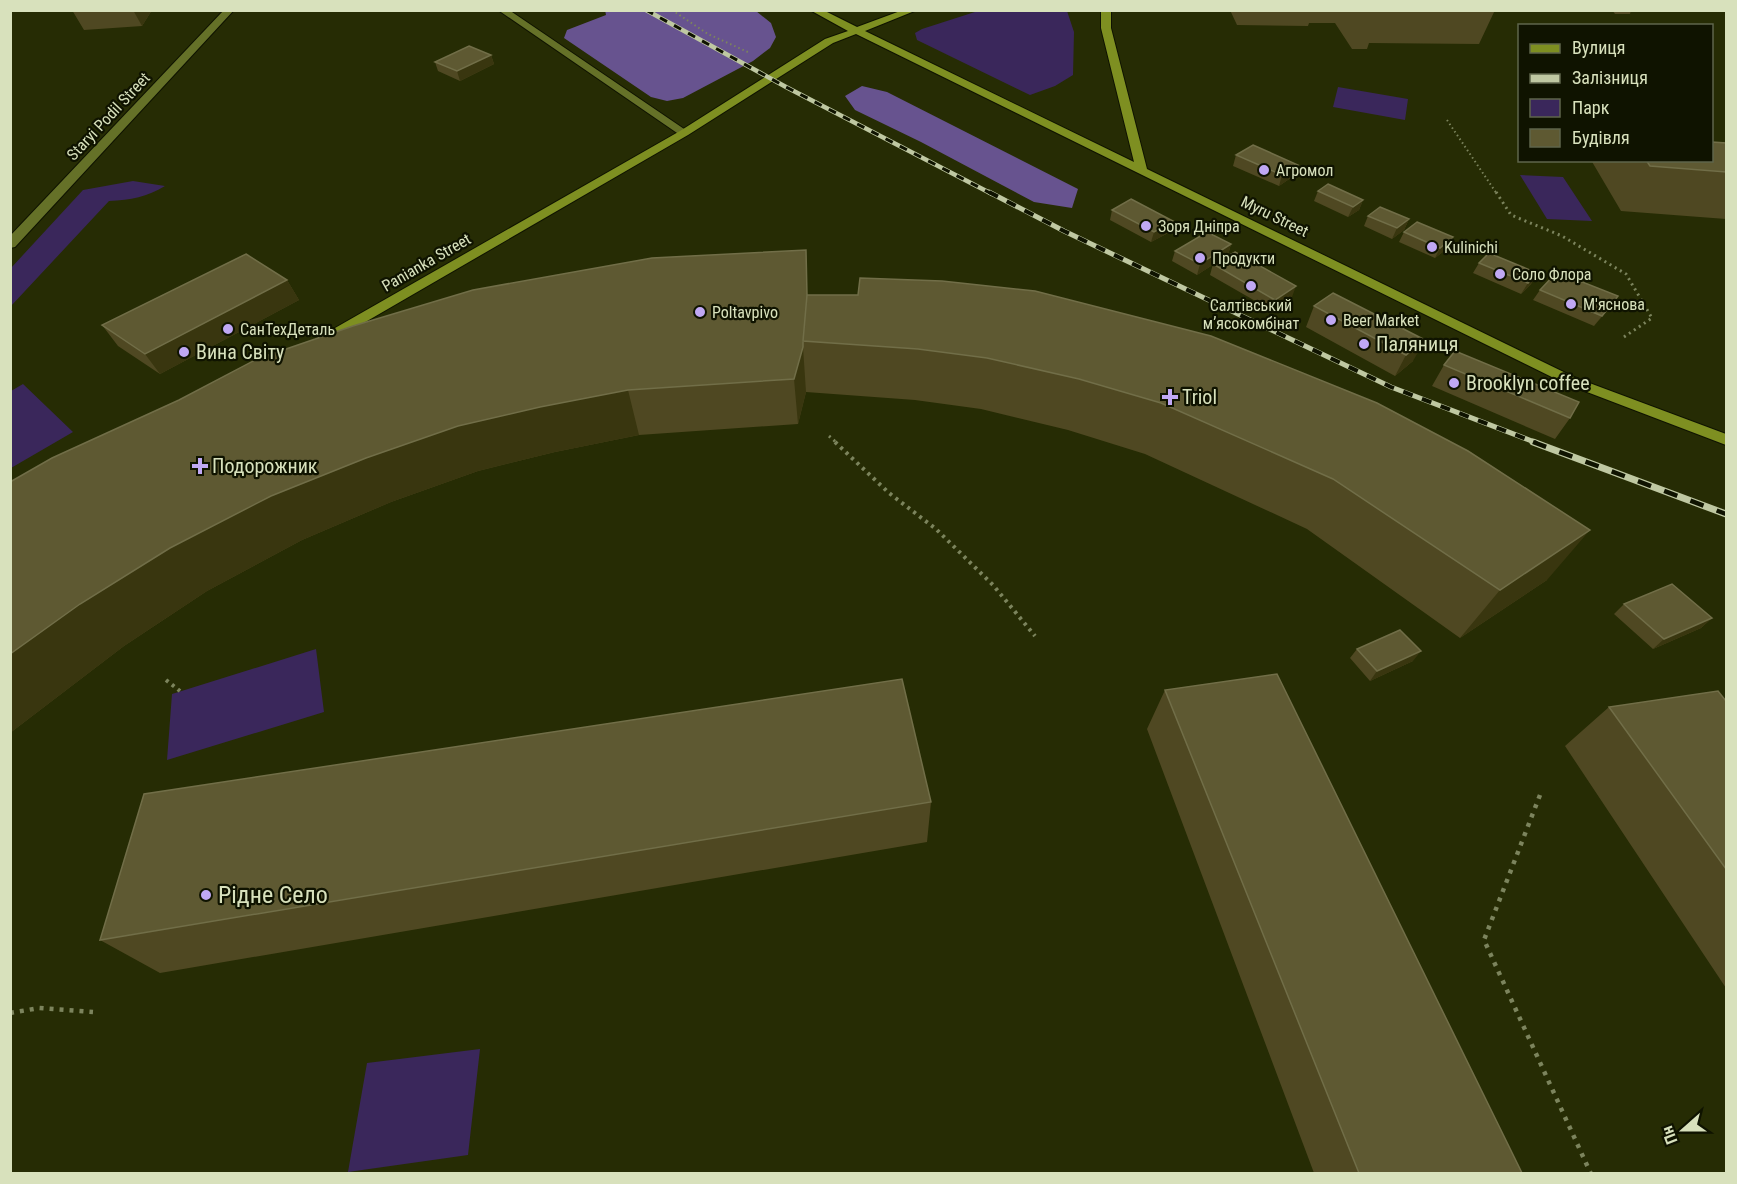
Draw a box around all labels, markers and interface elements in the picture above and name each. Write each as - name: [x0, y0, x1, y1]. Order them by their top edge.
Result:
- legend: [1518, 24, 1713, 162]
- text: Вулиця: [1572, 37, 1626, 58]
- text: Залізниця: [1572, 67, 1648, 88]
- street label: Staryi Podil Street: [63, 68, 154, 164]
- text: Парк: [1572, 97, 1610, 118]
- text: Будівля: [1572, 127, 1630, 148]
- place label: Агромол: [1276, 161, 1334, 180]
- marker: Агромол: [1257, 163, 1271, 177]
- street label: Myru Street: [1238, 192, 1312, 241]
- place label: Зоря Дніпра: [1158, 217, 1240, 236]
- marker: Зоря Дніпра: [1139, 219, 1153, 233]
- street label: Panianka Street: [378, 229, 474, 295]
- place label: Kulinichi: [1444, 238, 1498, 257]
- marker: Kulinichi: [1425, 240, 1439, 254]
- place label: Продукти: [1212, 249, 1275, 268]
- marker: Продукти: [1193, 251, 1207, 265]
- place label: Соло Флора: [1512, 265, 1591, 284]
- marker: Соло Флора: [1493, 267, 1507, 281]
- marker: Салтівський мʼясокомбінат: [1244, 279, 1258, 293]
- place label: М'яснова: [1583, 295, 1645, 314]
- place label: Салтівський мʼясокомбінат: [1203, 296, 1299, 333]
- marker: М'яснова: [1564, 297, 1578, 311]
- place label: Poltavpivo: [712, 303, 778, 322]
- marker: Poltavpivo: [693, 305, 707, 319]
- place label: Beer Market: [1343, 311, 1419, 330]
- marker: Beer Market: [1324, 313, 1338, 327]
- place label: СанТехДеталь: [240, 320, 335, 339]
- marker: СанТехДеталь: [221, 322, 235, 336]
- place label: Паляниця: [1376, 332, 1458, 356]
- marker: Паляниця: [1357, 337, 1371, 351]
- place label: Вина Світу: [196, 340, 284, 364]
- marker: Вина Світу: [177, 345, 191, 359]
- place label: Brooklyn coffee: [1466, 371, 1590, 395]
- marker: Brooklyn coffee: [1447, 376, 1461, 390]
- place label: Triol: [1182, 385, 1217, 409]
- marker: Triol: [1163, 390, 1177, 404]
- place label: Подорожник: [212, 454, 318, 478]
- marker: Подорожник: [193, 459, 207, 473]
- place label: Рідне Село: [218, 881, 328, 909]
- marker: Рідне Село: [199, 888, 213, 902]
- north arrow: [1653, 1100, 1713, 1160]
- text: Пн: [1657, 1123, 1682, 1147]

